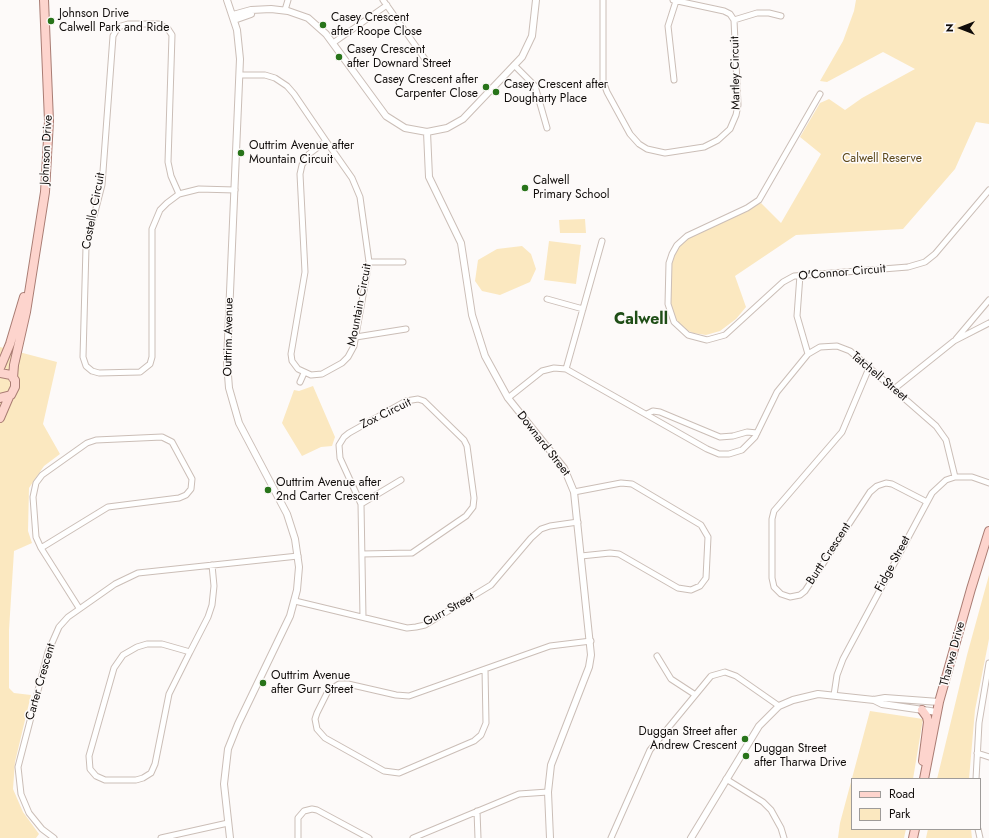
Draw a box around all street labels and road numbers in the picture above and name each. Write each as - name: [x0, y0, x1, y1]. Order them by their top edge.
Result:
- street label: Martley Circuit: [728, 36, 744, 110]
- street label: Johnson Drive: [38, 115, 56, 185]
- street label: Costello Circuit: [80, 172, 108, 250]
- street label: Mountain Circuit: [345, 262, 375, 348]
- street label: O'Connor Circuit: [798, 262, 886, 284]
- street label: Outtrim Avenue: [221, 297, 237, 377]
- street label: Tatchell Street: [848, 349, 910, 405]
- street label: Zox Circuit: [358, 396, 414, 432]
- street label: Downard Street: [513, 409, 573, 479]
- street label: Burtt Crescent: [804, 520, 854, 588]
- street label: Fidge Street: [872, 534, 914, 594]
- street label: Gurr Street: [421, 590, 477, 630]
- street label: Tharwa Drive: [937, 620, 969, 688]
- street label: Carter Crescent: [23, 642, 59, 722]

